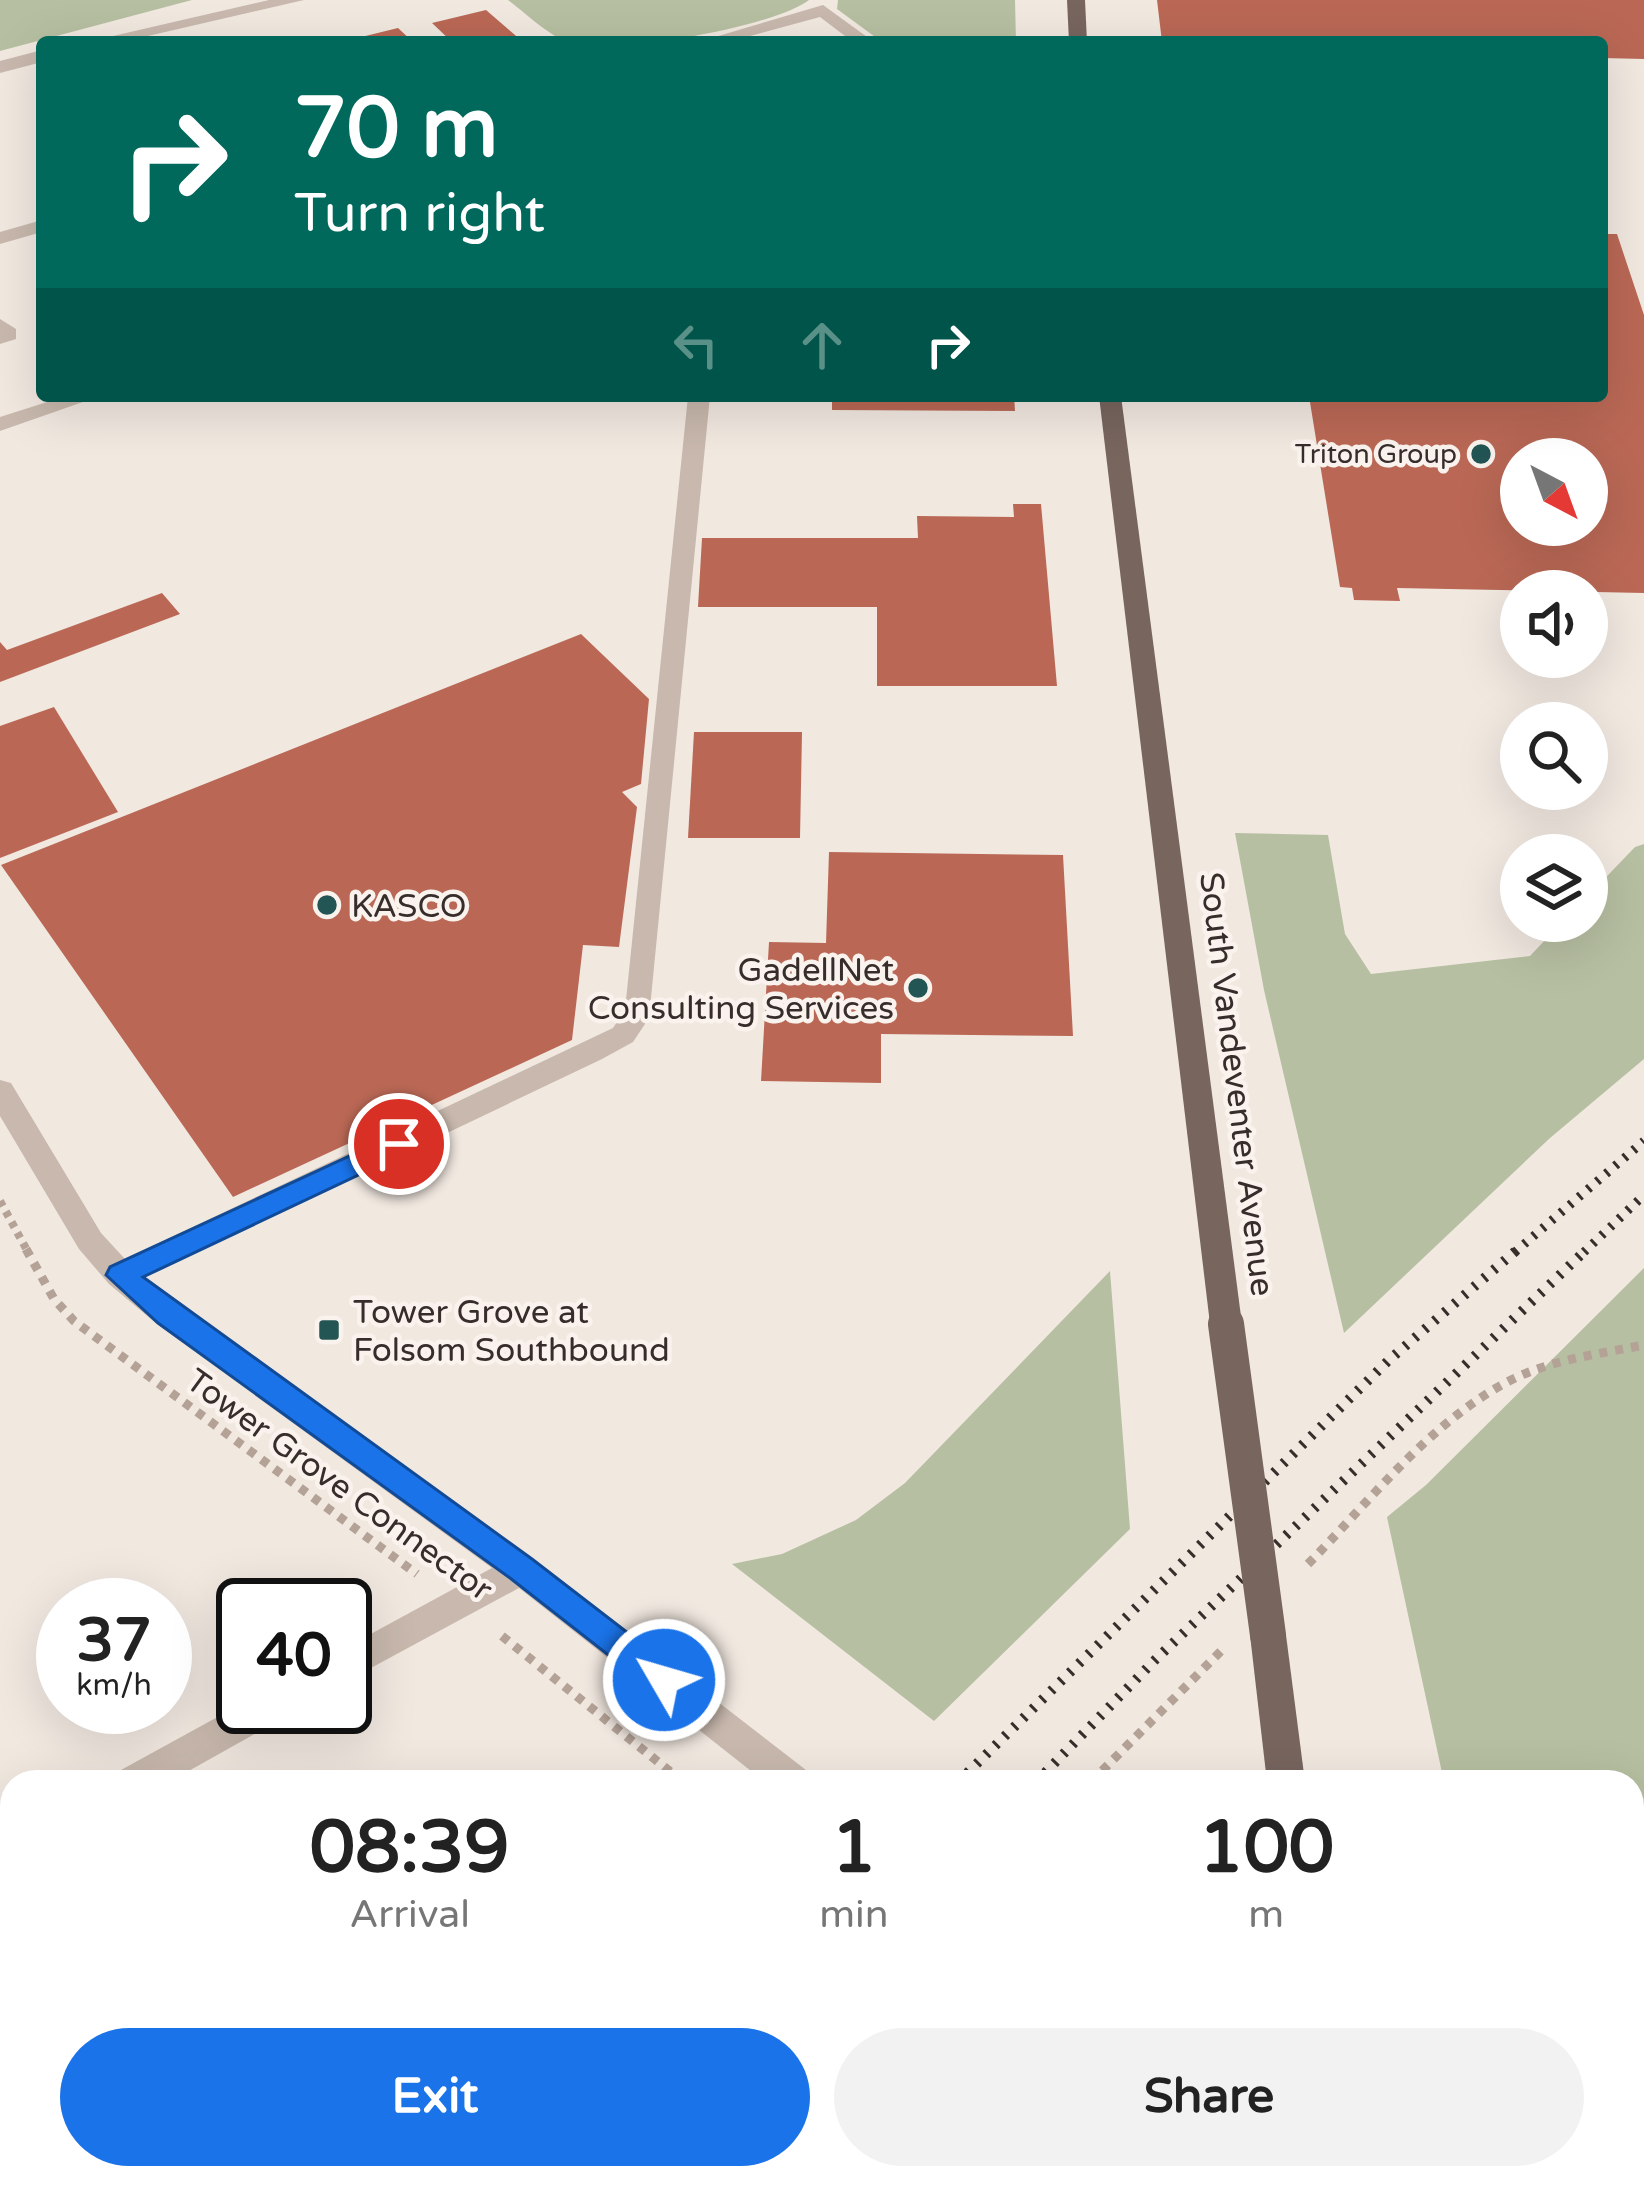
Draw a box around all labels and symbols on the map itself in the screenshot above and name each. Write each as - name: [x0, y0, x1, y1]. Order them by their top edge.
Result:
- place label: Triton Group: [1295, 438, 1457, 471]
- north arrow: [1500, 438, 1608, 546]
- marker: Triton Group: [1468, 441, 1494, 467]
- street label: South Vandeventer Avenue: [1191, 870, 1282, 1298]
- place label: KASCO: [351, 887, 466, 926]
- marker: KASCO: [314, 892, 340, 918]
- place label: GadellNet Consulting Services: [588, 951, 894, 1028]
- marker: GadellNet Consulting Services: [905, 975, 931, 1001]
- pin: [348, 1093, 450, 1195]
- place label: Tower Grove at Folsom Southbound: [353, 1293, 670, 1370]
- marker: Tower Grove at Folsom Southbound: [316, 1317, 342, 1343]
- street label: Tower Grove Connector: [178, 1361, 500, 1610]
- speed limit sign: 40: [216, 1578, 372, 1734]
- position arrow: [601, 1617, 727, 1743]

